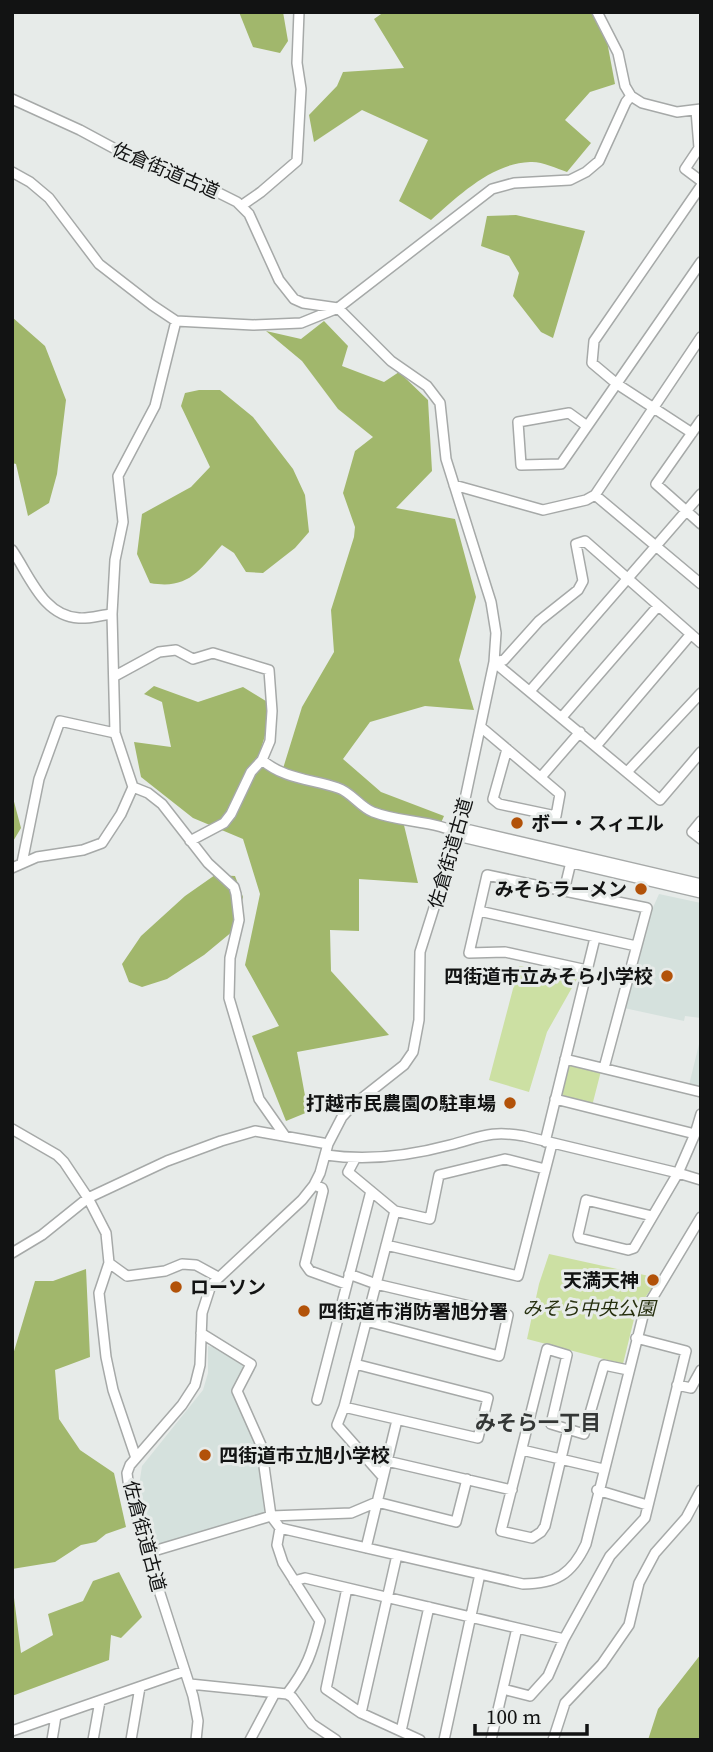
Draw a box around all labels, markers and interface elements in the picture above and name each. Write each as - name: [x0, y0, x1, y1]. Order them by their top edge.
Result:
- street label: 佐倉街道古道: [108, 136, 224, 204]
- street label: 佐倉街道古道: [422, 795, 478, 911]
- place label: ボー・スィエル: [531, 810, 664, 836]
- marker: ボー・スィエル: [509, 815, 525, 831]
- place label: みそらラーメン: [495, 876, 627, 902]
- marker: みそらラーメン: [633, 881, 649, 897]
- place label: 四街道市立みそら小学校: [444, 963, 653, 989]
- marker: 四街道市立みそら小学校: [659, 968, 675, 984]
- place label: 打越市民農園の駐車場: [306, 1090, 496, 1116]
- marker: 打越市民農園の駐車場: [502, 1095, 518, 1111]
- place label: 天満天神: [563, 1267, 639, 1293]
- marker: 天満天神: [645, 1272, 661, 1288]
- place label: ローソン: [190, 1274, 266, 1300]
- marker: ローソン: [168, 1279, 184, 1295]
- park label: みそら中央公園: [522, 1295, 658, 1321]
- place label: 四街道市消防署旭分署: [318, 1298, 508, 1324]
- marker: 四街道市消防署旭分署: [296, 1303, 312, 1319]
- district label: みそら一丁目: [475, 1408, 601, 1437]
- place label: 四街道市立旭小学校: [219, 1442, 390, 1468]
- marker: 四街道市立旭小学校: [197, 1447, 213, 1463]
- street label: 佐倉街道古道: [118, 1478, 172, 1594]
- scale bar: [475, 1692, 587, 1736]
- text: 100 m: [486, 1702, 541, 1731]

